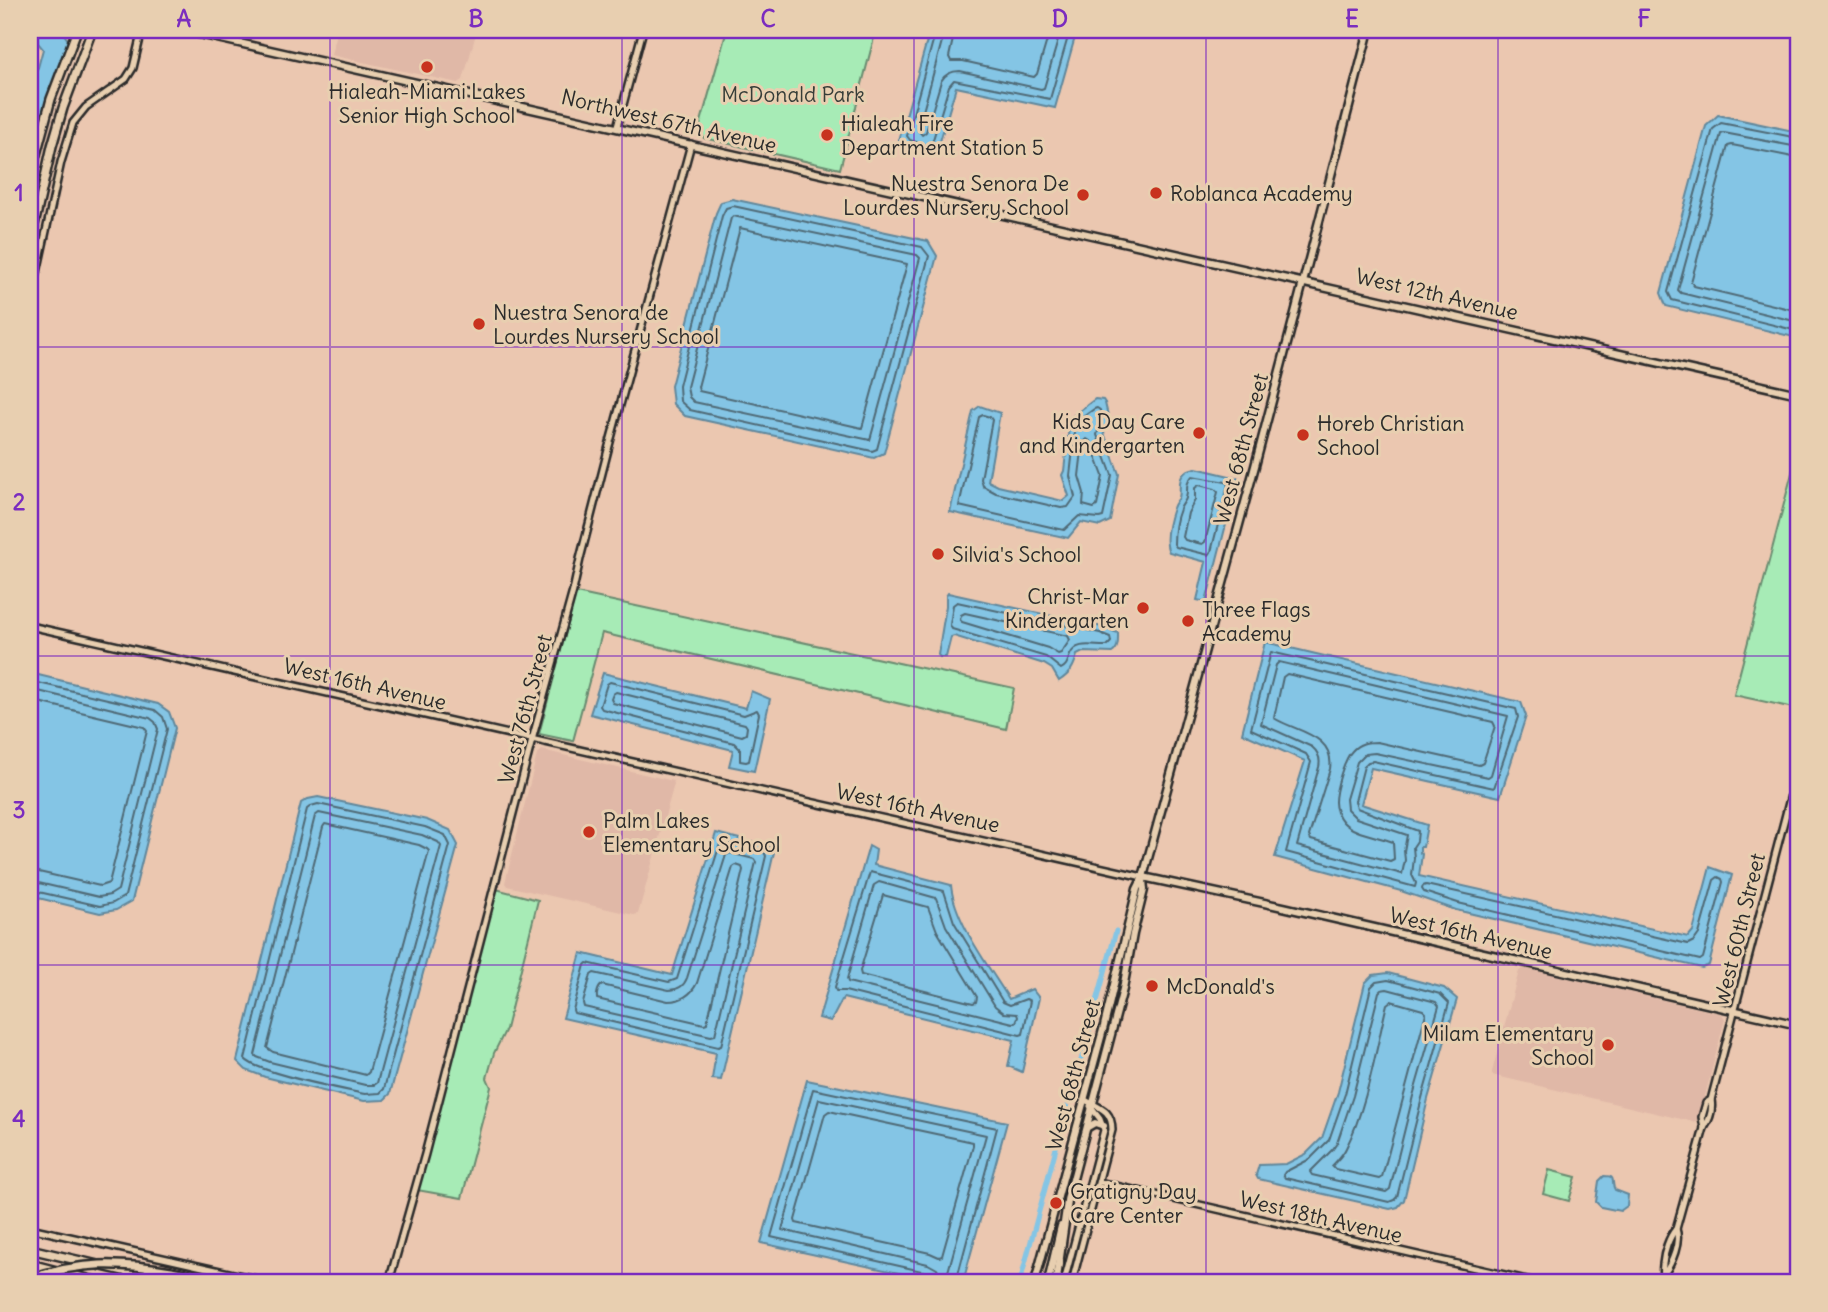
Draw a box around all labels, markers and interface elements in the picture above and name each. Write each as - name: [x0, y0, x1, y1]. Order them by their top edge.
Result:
- text: A: [177, 4, 192, 33]
- text: B: [468, 4, 484, 33]
- text: C: [760, 4, 776, 33]
- text: D: [1052, 4, 1068, 33]
- text: E: [1345, 4, 1359, 33]
- text: F: [1637, 4, 1651, 33]
- marker: Hialeah-Miami Lakes Senior High School: [419, 59, 435, 75]
- place label: Hialeah-Miami Lakes Senior High School: [328, 78, 526, 129]
- park label: McDonald Park: [721, 81, 865, 108]
- street label: Northwest 67th Avenue: [559, 83, 779, 159]
- place label: Hialeah Fire Department Station 5: [841, 110, 1044, 161]
- marker: Hialeah Fire Department Station 5: [819, 127, 835, 143]
- place label: Nuestra Senora De Lourdes Nursery School: [843, 170, 1069, 221]
- text: 1: [14, 178, 24, 207]
- place label: Roblanca Academy: [1170, 180, 1353, 207]
- marker: Roblanca Academy: [1148, 185, 1164, 201]
- marker: Nuestra Senora De Lourdes Nursery School: [1075, 187, 1091, 203]
- street label: West 12th Avenue: [1353, 262, 1521, 326]
- place label: Nuestra Senora de Lourdes Nursery School: [493, 299, 719, 350]
- marker: Nuestra Senora de Lourdes Nursery School: [471, 316, 487, 332]
- street label: West 68th Street: [1208, 370, 1274, 528]
- place label: Kids Day Care and Kindergarten: [1019, 408, 1185, 459]
- place label: Horeb Christian School: [1317, 410, 1464, 461]
- marker: Kids Day Care and Kindergarten: [1191, 425, 1207, 441]
- marker: Horeb Christian School: [1295, 427, 1311, 443]
- text: 2: [13, 487, 26, 516]
- place label: Silvia's School: [952, 541, 1081, 568]
- marker: Silvia's School: [930, 546, 946, 562]
- place label: Christ-Mar Kindergarten: [1005, 583, 1129, 634]
- place label: Three Flags Academy: [1202, 596, 1310, 647]
- marker: Christ-Mar Kindergarten: [1135, 600, 1151, 616]
- marker: Three Flags Academy: [1180, 613, 1196, 629]
- street label: West 76th Street: [492, 631, 558, 787]
- street label: West 16th Avenue: [281, 652, 449, 716]
- street label: West 16th Avenue: [834, 778, 1002, 838]
- text: 3: [12, 795, 26, 824]
- place label: Palm Lakes Elementary School: [603, 807, 780, 858]
- marker: Palm Lakes Elementary School: [581, 824, 597, 840]
- street label: West 60th Street: [1707, 850, 1771, 1010]
- street label: West 16th Avenue: [1387, 901, 1555, 965]
- place label: McDonald's: [1166, 973, 1275, 1000]
- marker: McDonald's: [1144, 978, 1160, 994]
- street label: West 68th Street: [1040, 996, 1106, 1154]
- place label: Milam Elementary School: [1423, 1020, 1594, 1071]
- marker: Milam Elementary School: [1600, 1037, 1616, 1053]
- text: 4: [12, 1104, 26, 1133]
- place label: Gratigny Day Care Center: [1070, 1178, 1197, 1229]
- street label: West 18th Avenue: [1237, 1185, 1405, 1249]
- marker: Gratigny Day Care Center: [1048, 1195, 1064, 1211]

